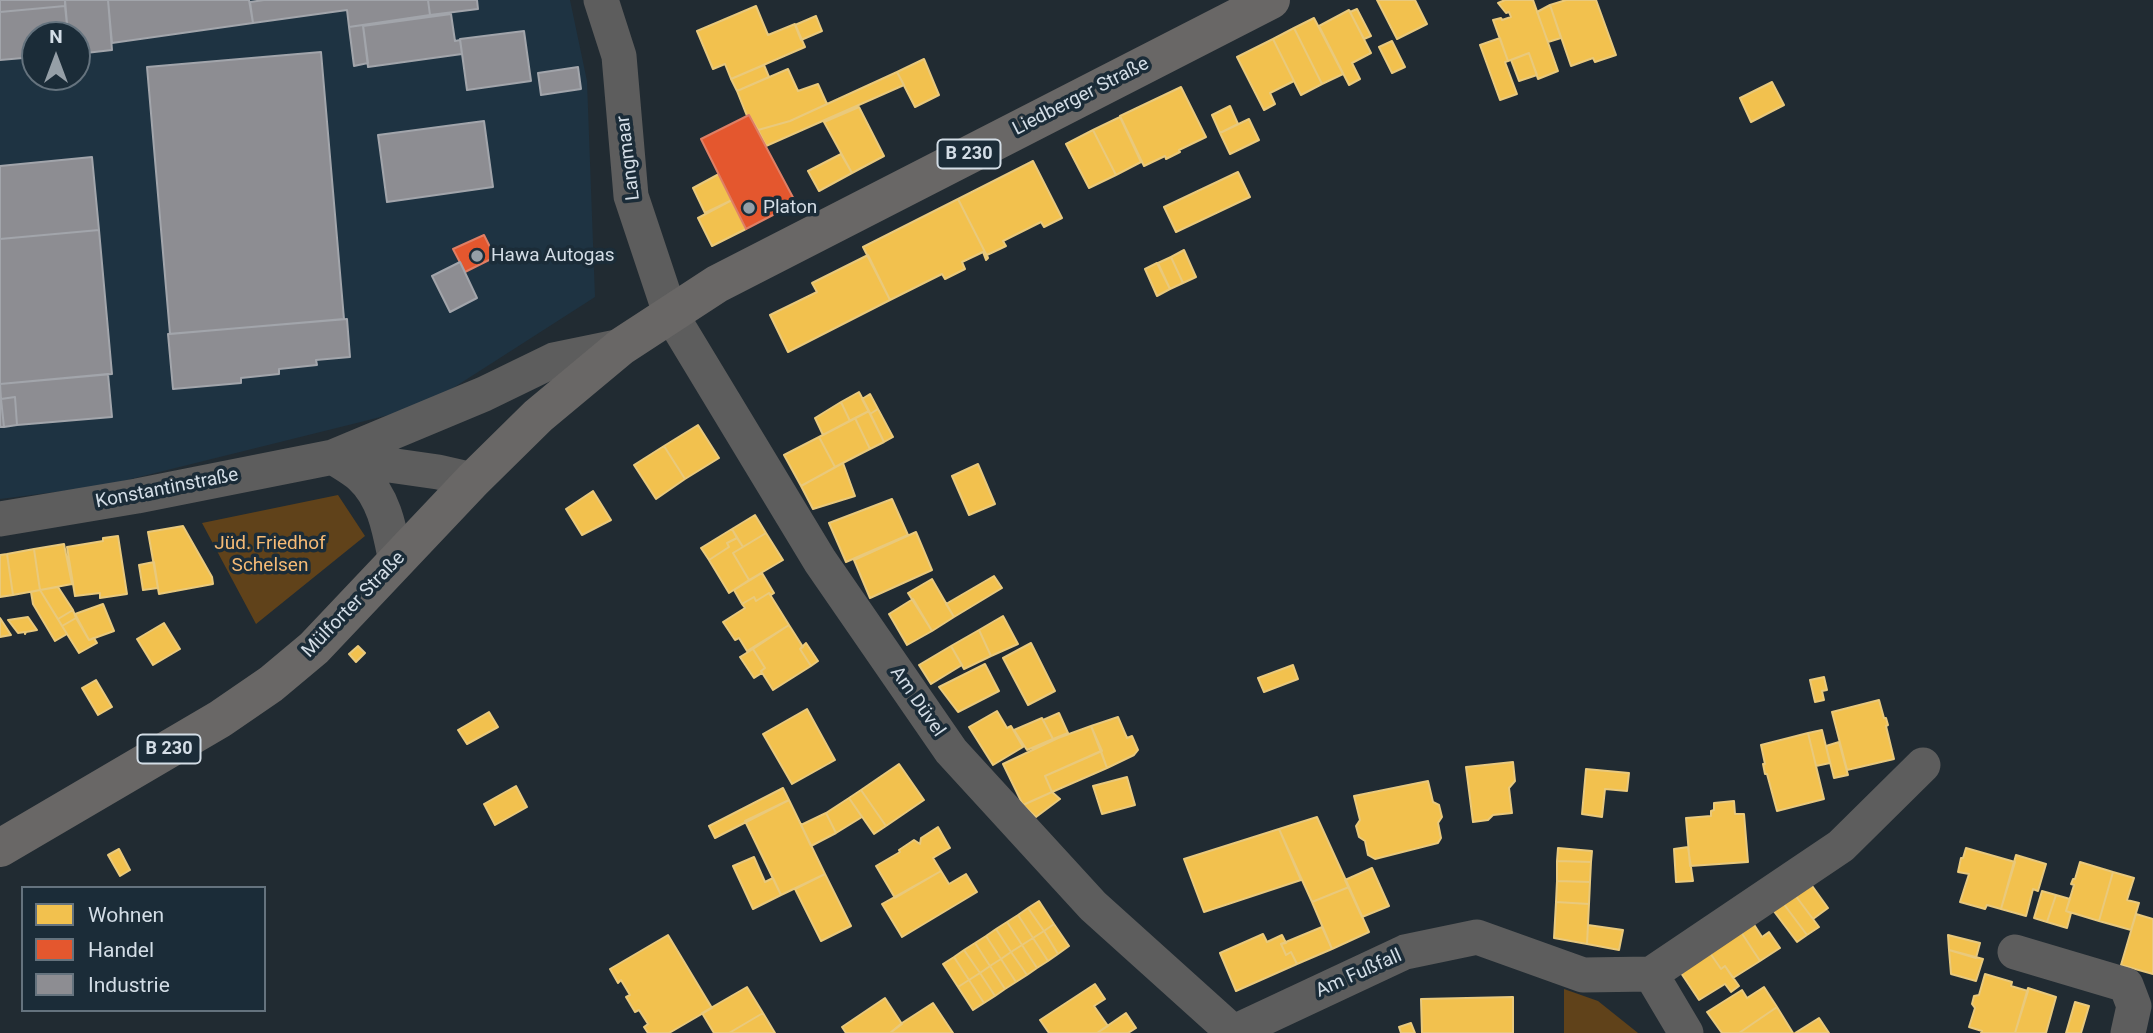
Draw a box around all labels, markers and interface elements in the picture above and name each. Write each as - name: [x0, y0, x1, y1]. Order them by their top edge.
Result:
- north arrow: [21, 21, 91, 91]
- text: N: [49, 25, 63, 48]
- street label: Liedberger Straße: [1009, 53, 1153, 141]
- street label: Langmaar: [612, 114, 646, 202]
- road number: B 230: [937, 140, 1000, 168]
- place label: Platon: [763, 197, 817, 219]
- marker: Platon: [741, 200, 757, 216]
- place label: Hawa Autogas: [491, 245, 615, 267]
- marker: Hawa Autogas: [469, 248, 485, 264]
- street label: Konstantinstraße: [94, 464, 240, 514]
- park label: Jüd. Friedhof Schelsen: [214, 533, 326, 577]
- street label: Mülforter Straße: [298, 547, 410, 663]
- street label: Am Düvel: [885, 662, 949, 742]
- road number: B 230: [138, 734, 200, 764]
- legend: [21, 886, 266, 1012]
- text: Wohnen: [88, 903, 164, 927]
- text: Handel: [88, 938, 154, 962]
- street label: Am Fußfall: [1312, 945, 1406, 1003]
- text: Industrie: [88, 973, 170, 997]

